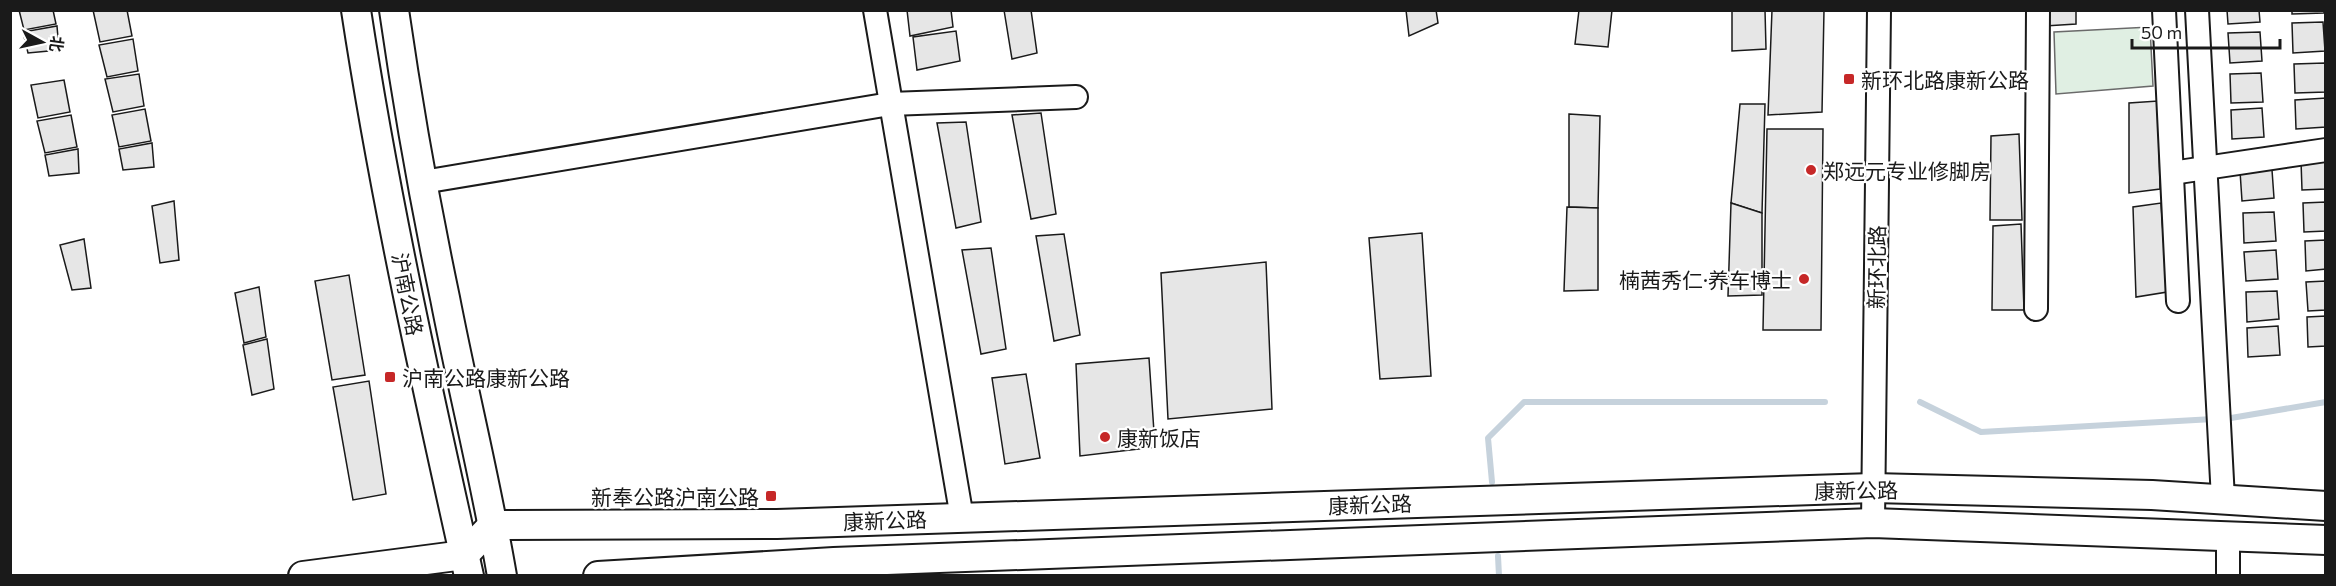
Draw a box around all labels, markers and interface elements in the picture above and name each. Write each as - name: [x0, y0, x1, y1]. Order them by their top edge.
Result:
- north arrow: [12, 12, 72, 72]
- scale bar: [2132, 12, 2280, 50]
- text: 50 m: [2141, 21, 2182, 43]
- text: 北: [47, 35, 68, 53]
- place label: 新环北路康新公路: [1861, 67, 2029, 92]
- marker: 新环北路康新公路: [1842, 72, 1856, 86]
- place label: 郑远元专业修脚房: [1823, 158, 1991, 183]
- marker: 郑远元专业修脚房: [1804, 163, 1818, 177]
- street label: 新环北路: [1863, 225, 1889, 309]
- street label: 沪南公路: [388, 250, 428, 338]
- place label: 楠茜秀仁·养车博士: [1619, 267, 1792, 292]
- marker: 楠茜秀仁·养车博士: [1797, 272, 1811, 286]
- place label: 沪南公路康新公路: [402, 365, 570, 390]
- marker: 沪南公路康新公路: [383, 370, 397, 384]
- place label: 康新饭店: [1117, 425, 1201, 450]
- marker: 康新饭店: [1098, 430, 1112, 444]
- street label: 康新公路: [1814, 477, 1898, 503]
- place label: 新奉公路沪南公路: [591, 484, 759, 509]
- marker: 新奉公路沪南公路: [764, 489, 778, 503]
- street label: 康新公路: [1328, 490, 1412, 518]
- street label: 康新公路: [843, 506, 927, 534]

